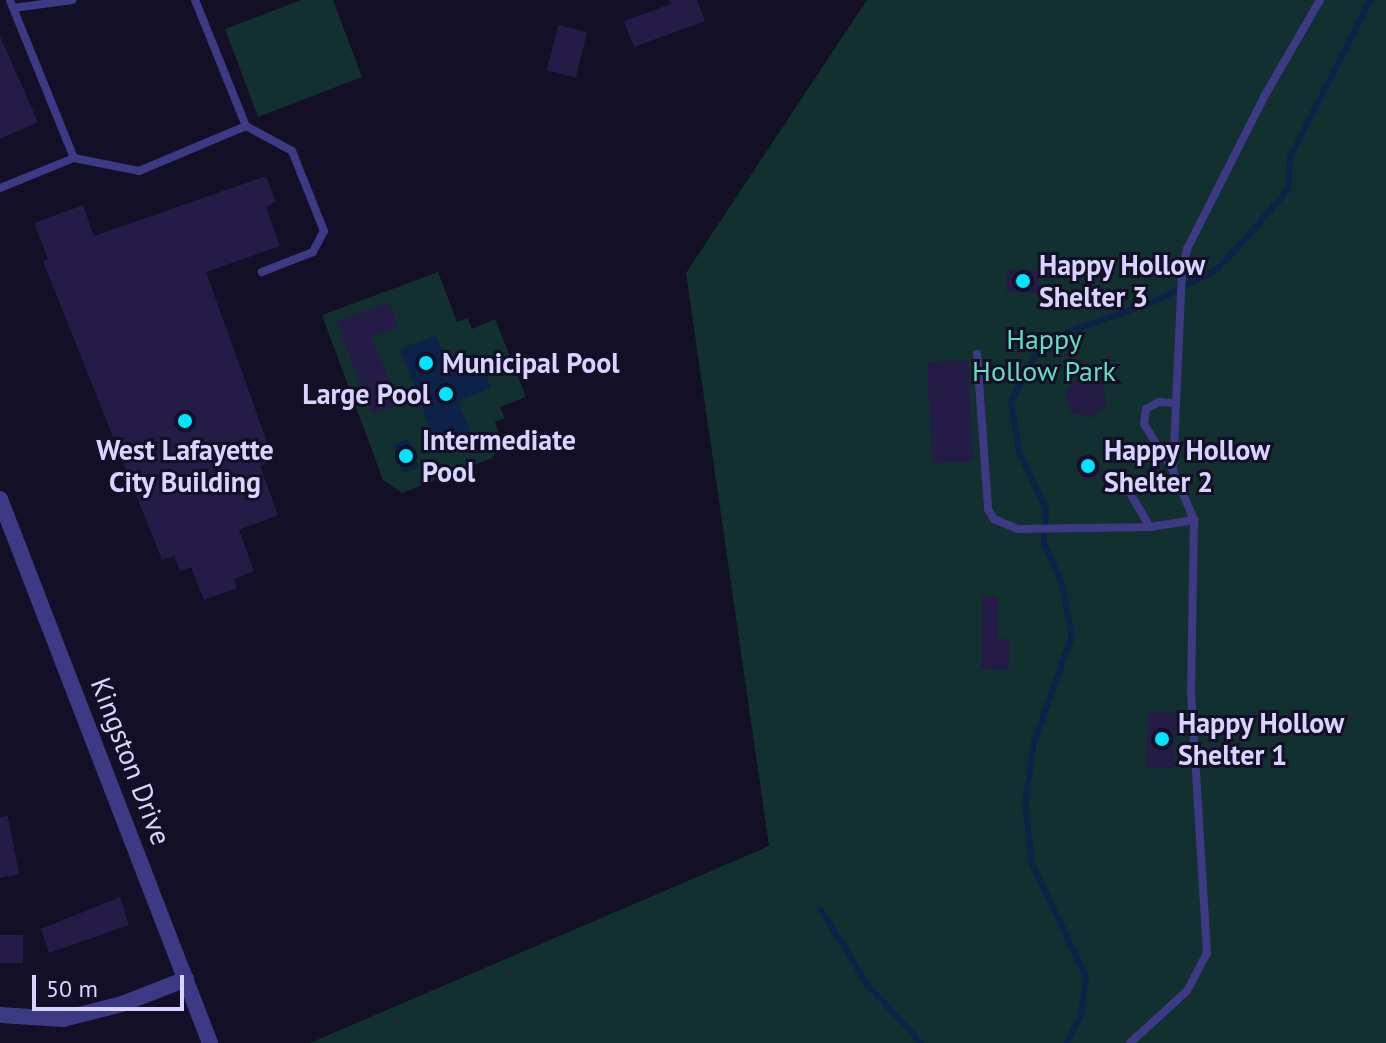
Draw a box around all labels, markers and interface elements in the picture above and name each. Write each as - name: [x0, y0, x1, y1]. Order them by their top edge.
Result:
- place label: Happy Hollow Shelter 3: [1039, 248, 1206, 314]
- marker: Happy Hollow Shelter 3: [1014, 272, 1032, 290]
- park label: Happy Hollow Park: [972, 322, 1116, 388]
- place label: Municipal Pool: [442, 346, 620, 380]
- marker: Municipal Pool: [417, 354, 435, 372]
- place label: Large Pool: [302, 377, 430, 411]
- marker: Large Pool: [437, 385, 455, 403]
- marker: West Lafayette City Building: [176, 412, 194, 430]
- place label: Intermediate Pool: [422, 423, 576, 489]
- place label: West Lafayette City Building: [96, 433, 274, 499]
- place label: Happy Hollow Shelter 2: [1104, 433, 1271, 499]
- marker: Intermediate Pool: [397, 447, 415, 465]
- marker: Happy Hollow Shelter 2: [1079, 457, 1097, 475]
- street label: Kingston Drive: [84, 673, 178, 849]
- place label: Happy Hollow Shelter 1: [1178, 706, 1345, 772]
- marker: Happy Hollow Shelter 1: [1153, 730, 1171, 748]
- scale bar: [36, 959, 188, 1009]
- text: 50 m: [46, 973, 98, 1004]

